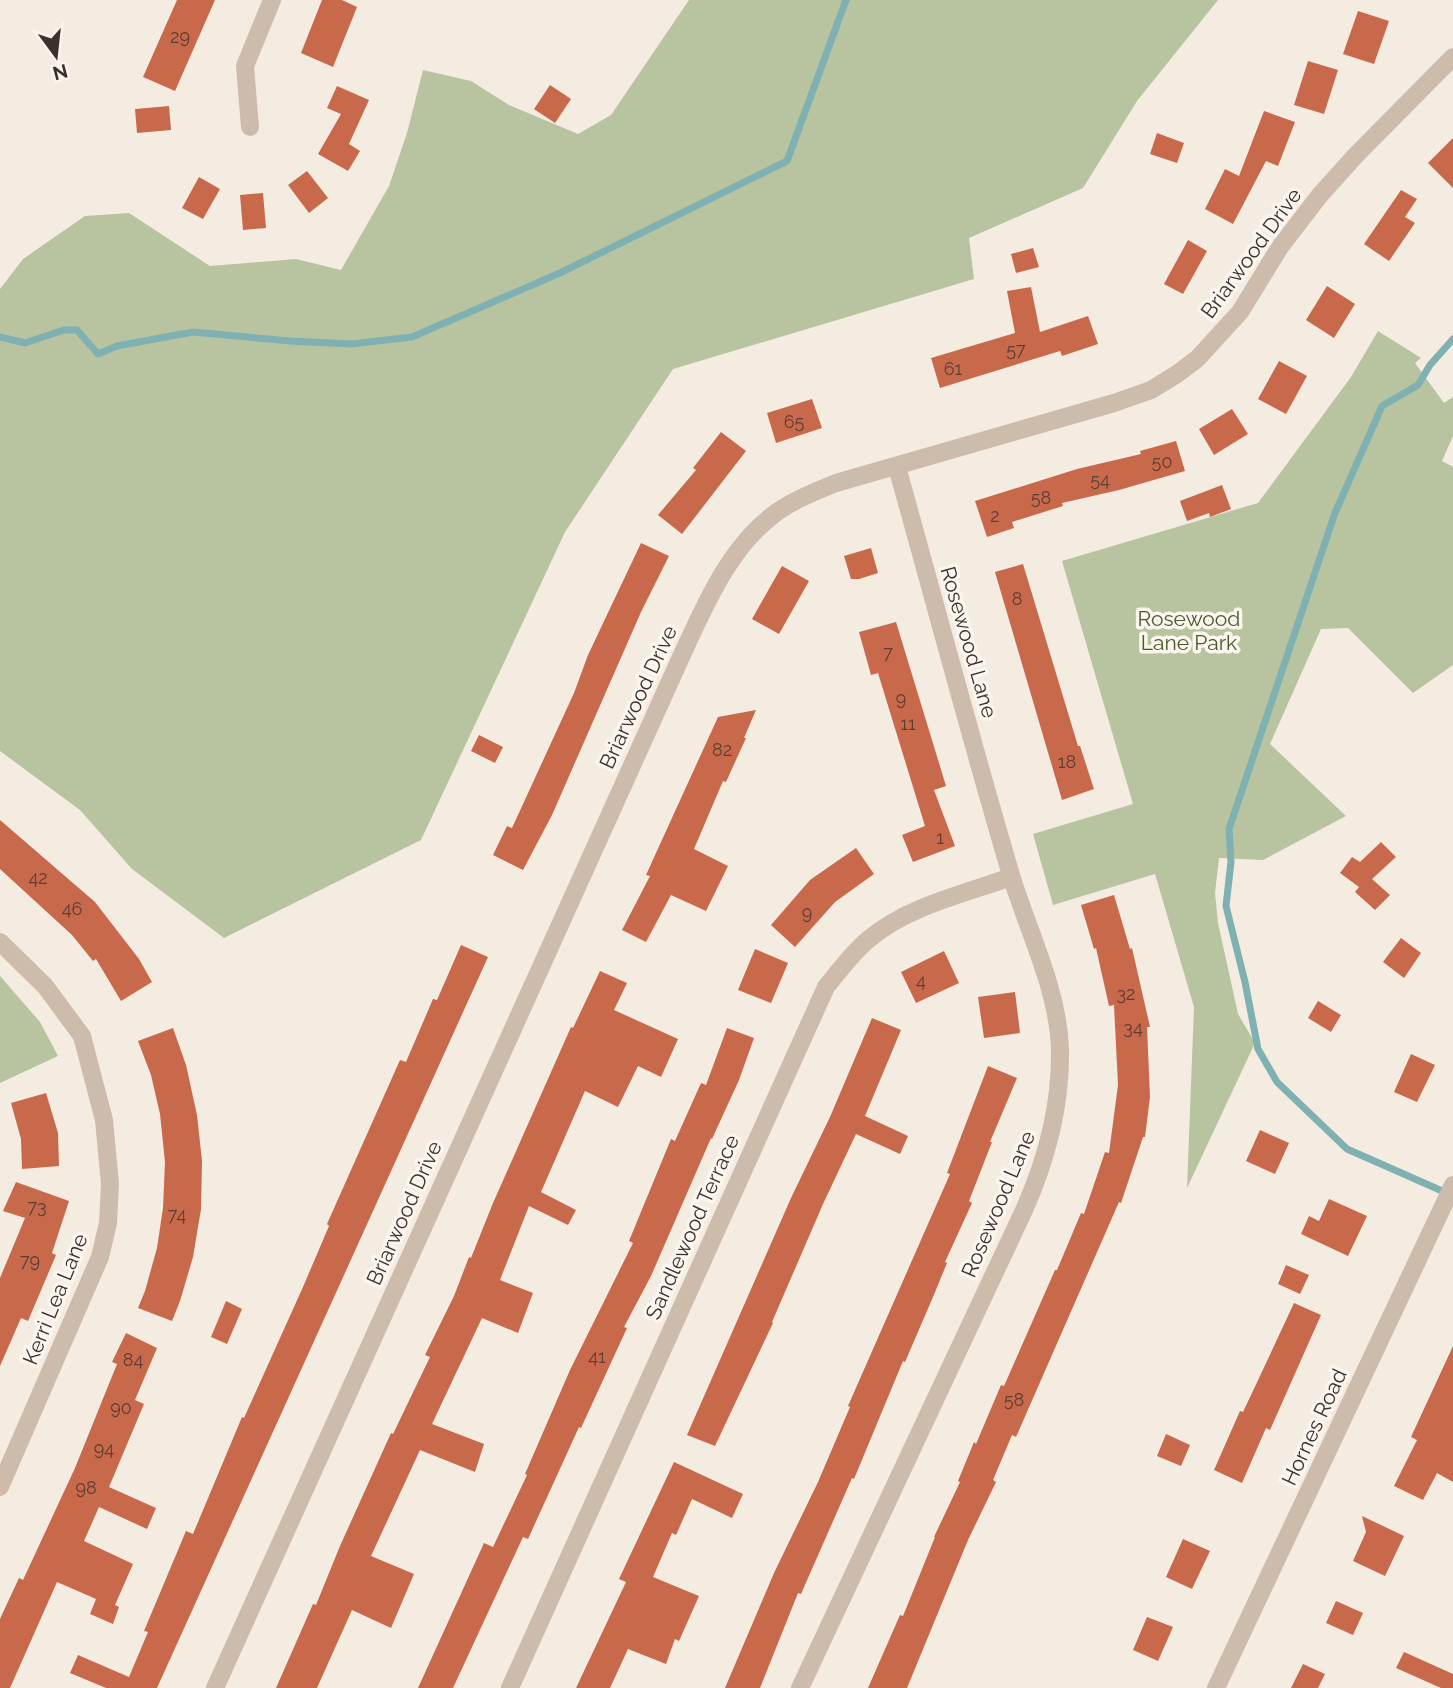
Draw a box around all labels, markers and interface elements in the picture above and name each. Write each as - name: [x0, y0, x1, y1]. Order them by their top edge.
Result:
- north arrow: [21, 21, 91, 91]
- house number: 29: [170, 26, 190, 47]
- text: N: [51, 60, 70, 85]
- street label: Briarwood Drive: [1195, 183, 1307, 323]
- house number: 57: [1006, 339, 1026, 360]
- house number: 61: [944, 358, 963, 379]
- house number: 65: [784, 411, 805, 432]
- house number: 50: [1152, 451, 1172, 472]
- house number: 54: [1090, 469, 1110, 490]
- house number: 58: [1031, 487, 1051, 508]
- house number: 2: [990, 505, 1000, 526]
- street label: Rosewood Lane: [935, 563, 1003, 721]
- house number: 8: [1012, 588, 1022, 609]
- park label: Rosewood Lane Park: [1138, 606, 1240, 655]
- street label: Briarwood Drive: [594, 621, 682, 773]
- house number: 7: [883, 642, 893, 663]
- house number: 9: [896, 688, 906, 709]
- house number: 11: [900, 713, 916, 734]
- house number: 82: [712, 739, 732, 760]
- house number: 18: [1058, 751, 1076, 772]
- house number: 1: [936, 827, 944, 848]
- house number: 42: [28, 867, 48, 888]
- house number: 46: [62, 898, 82, 919]
- house number: 9: [802, 902, 812, 923]
- house number: 4: [916, 970, 926, 991]
- house number: 32: [1117, 983, 1136, 1004]
- house number: 34: [1123, 1017, 1143, 1038]
- street label: Rosewood Lane: [956, 1127, 1040, 1281]
- street label: Sandlewood Terrace: [640, 1131, 744, 1323]
- street label: Briarwood Drive: [361, 1137, 447, 1289]
- house number: 73: [27, 1196, 47, 1217]
- house number: 74: [168, 1204, 186, 1225]
- street label: Kerri Lea Lane: [17, 1230, 93, 1368]
- house number: 79: [20, 1250, 40, 1271]
- house number: 41: [588, 1346, 606, 1367]
- house number: 84: [123, 1349, 143, 1370]
- street label: Hornes Road: [1276, 1365, 1352, 1489]
- house number: 58: [1004, 1389, 1024, 1410]
- house number: 90: [110, 1397, 132, 1418]
- house number: 94: [94, 1438, 114, 1459]
- house number: 98: [75, 1477, 97, 1498]

